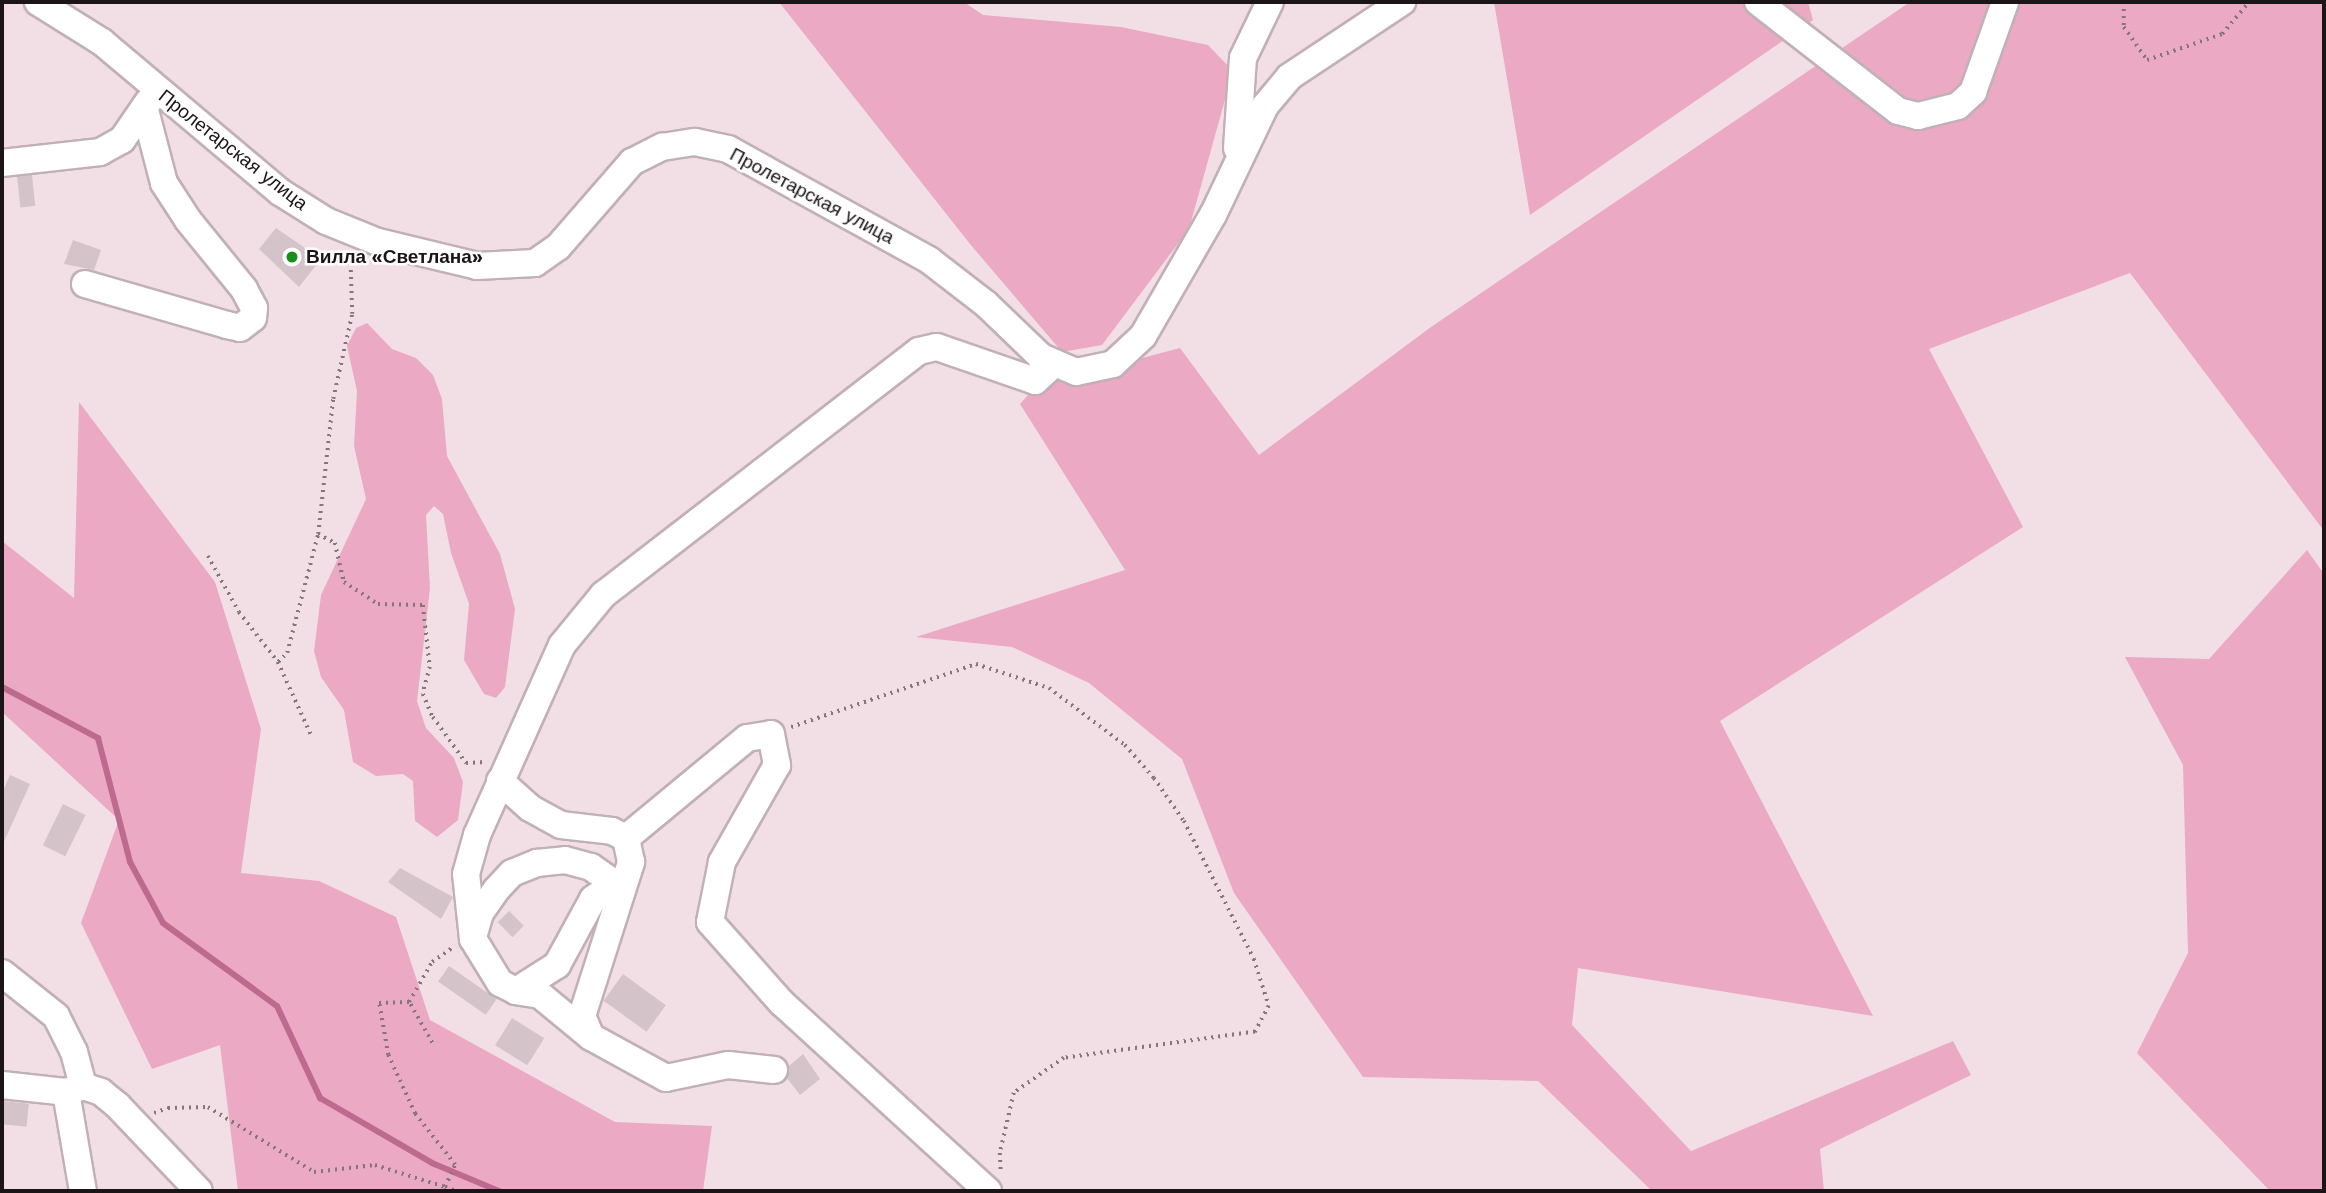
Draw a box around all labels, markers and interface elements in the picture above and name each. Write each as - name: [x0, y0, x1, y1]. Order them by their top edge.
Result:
- street label: Пролетарская улица: [154, 85, 312, 215]
- street label: Пролетарская улица: [726, 143, 898, 249]
- place label: Вилла «Светлана»: [306, 246, 483, 268]
- marker: Вилла «Светлана»: [284, 249, 300, 265]

